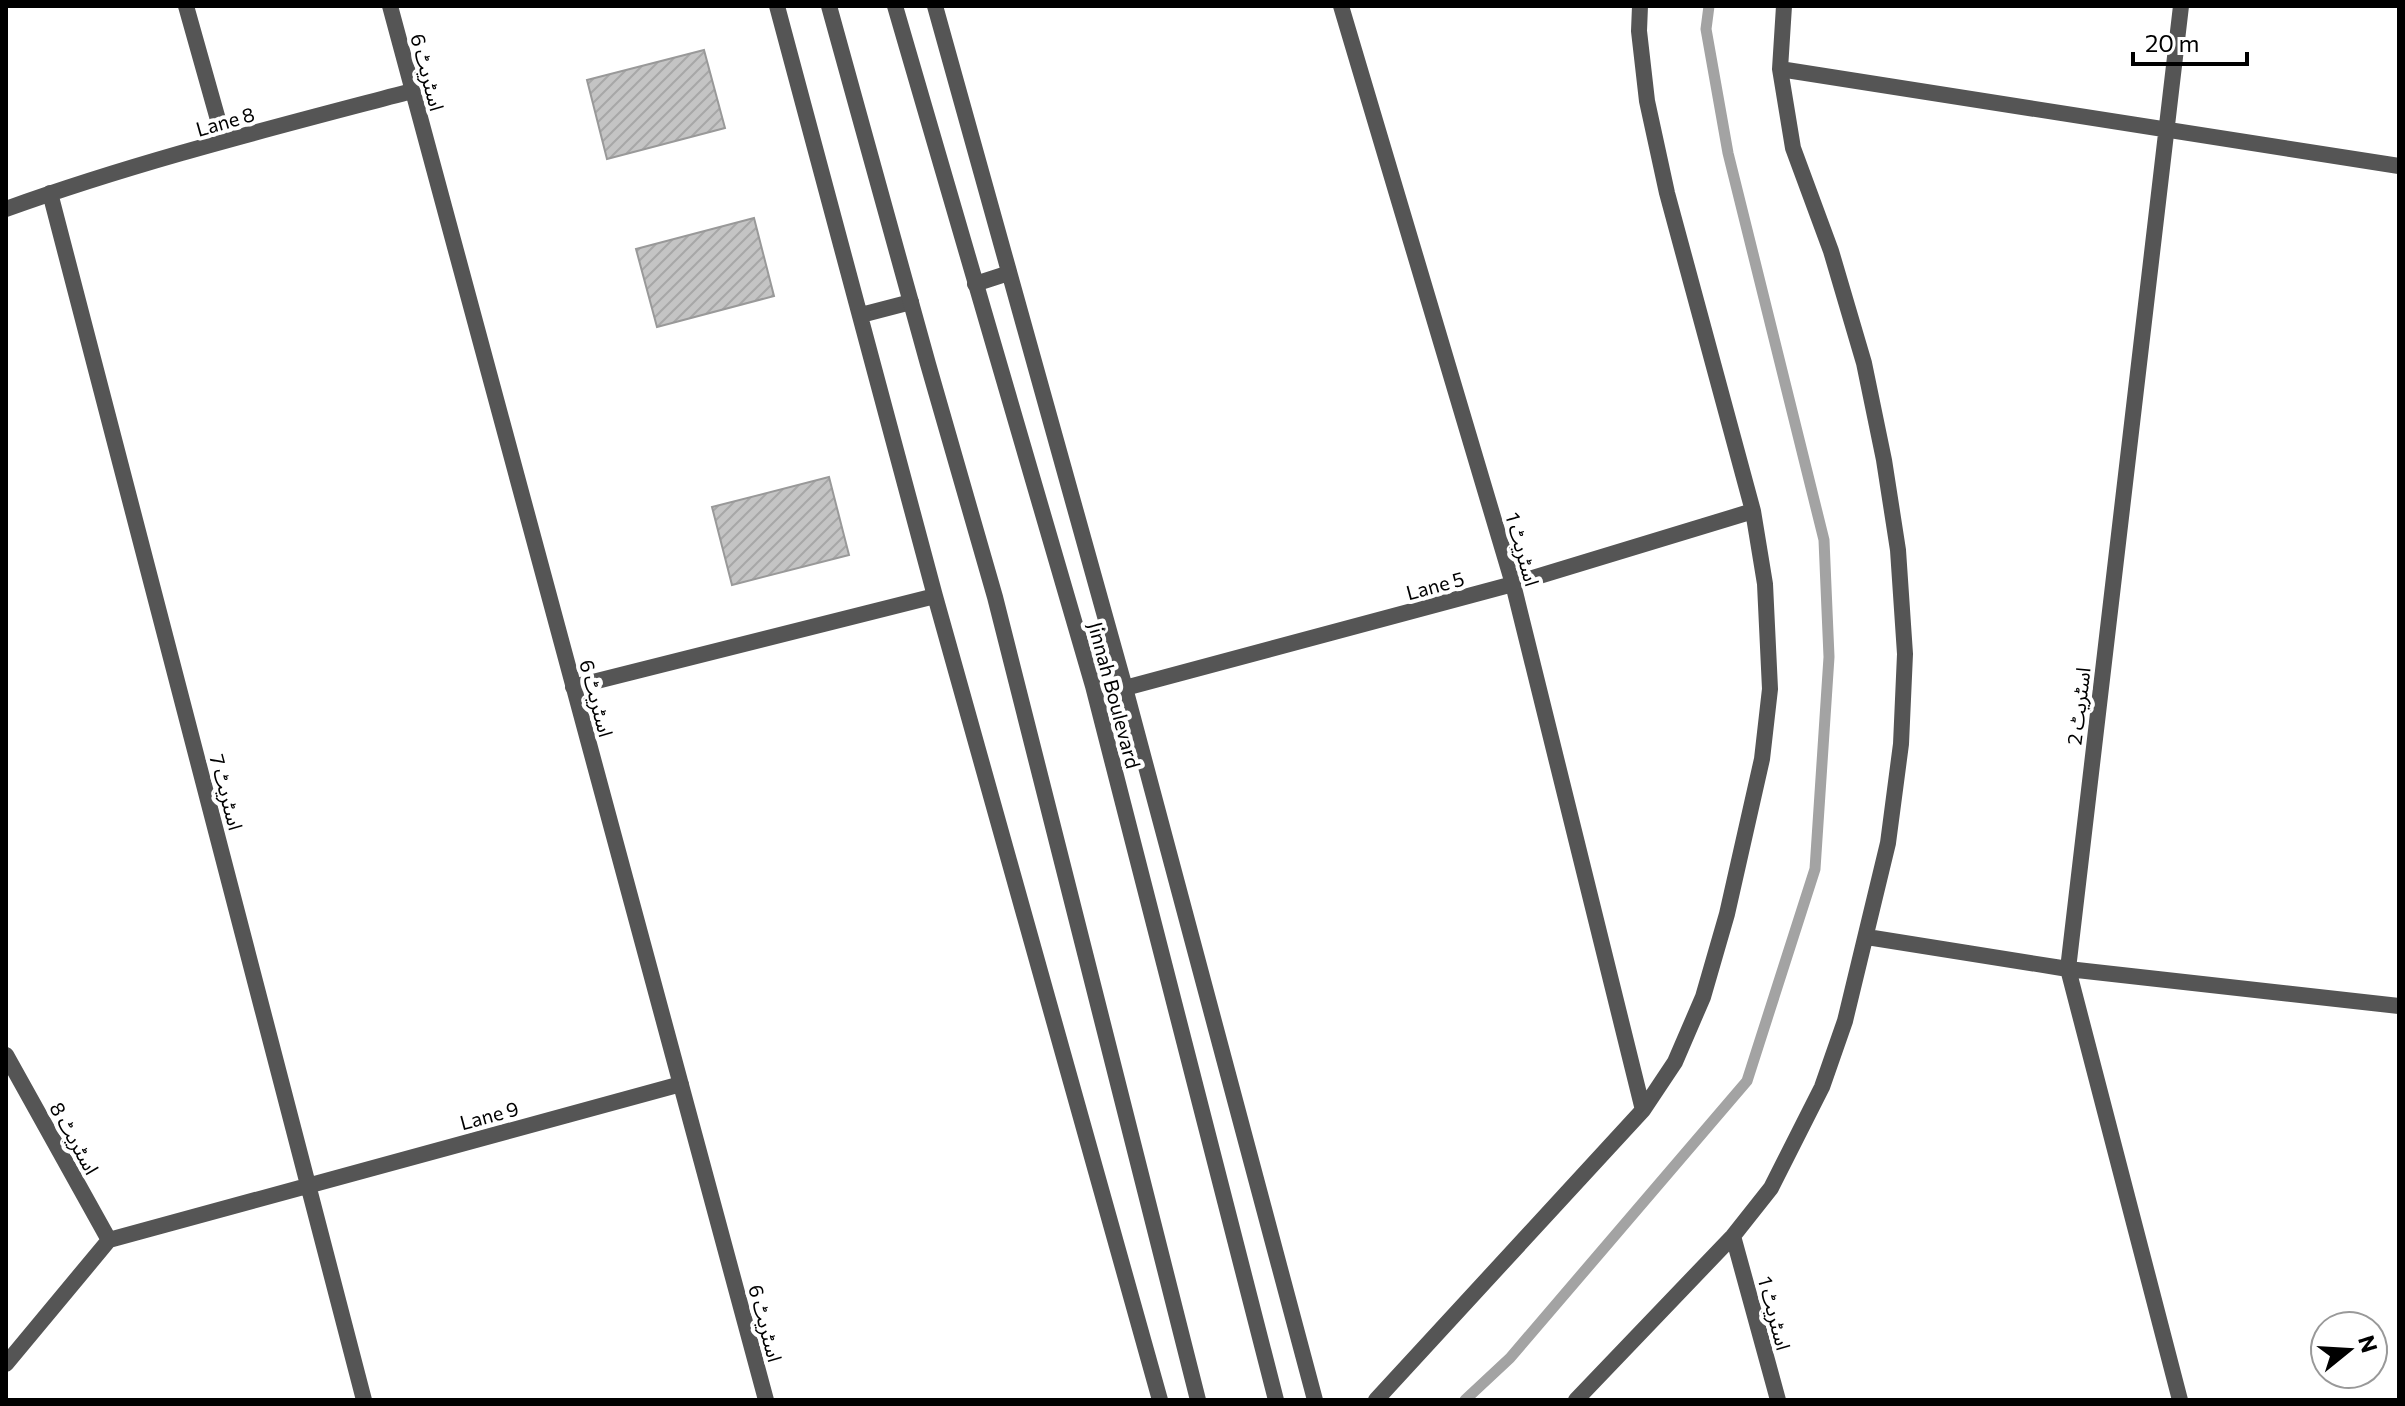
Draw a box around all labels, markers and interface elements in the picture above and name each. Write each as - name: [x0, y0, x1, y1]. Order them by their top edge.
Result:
- scale bar: [2133, 16, 2247, 66]
- text: 20 m: [2145, 28, 2199, 57]
- street label: اسٹریٹ 6: [405, 31, 450, 114]
- street label: Lane 8: [193, 101, 257, 141]
- street label: اسٹریٹ 1: [1500, 509, 1545, 589]
- street label: Lane 5: [1403, 566, 1467, 604]
- street label: Jinnah Boulevard: [1084, 619, 1146, 771]
- street label: اسٹریٹ 6: [574, 657, 619, 740]
- street label: اسٹریٹ 2: [2061, 666, 2096, 746]
- street label: اسٹریٹ 7: [204, 751, 249, 833]
- street label: Lane 9: [457, 1096, 521, 1134]
- street label: اسٹریٹ 8: [44, 1098, 105, 1179]
- street label: اسٹریٹ 1: [1753, 1273, 1796, 1353]
- street label: اسٹریٹ 6: [743, 1282, 788, 1365]
- north arrow: [2309, 1310, 2389, 1390]
- text: N: [2353, 1332, 2384, 1356]

